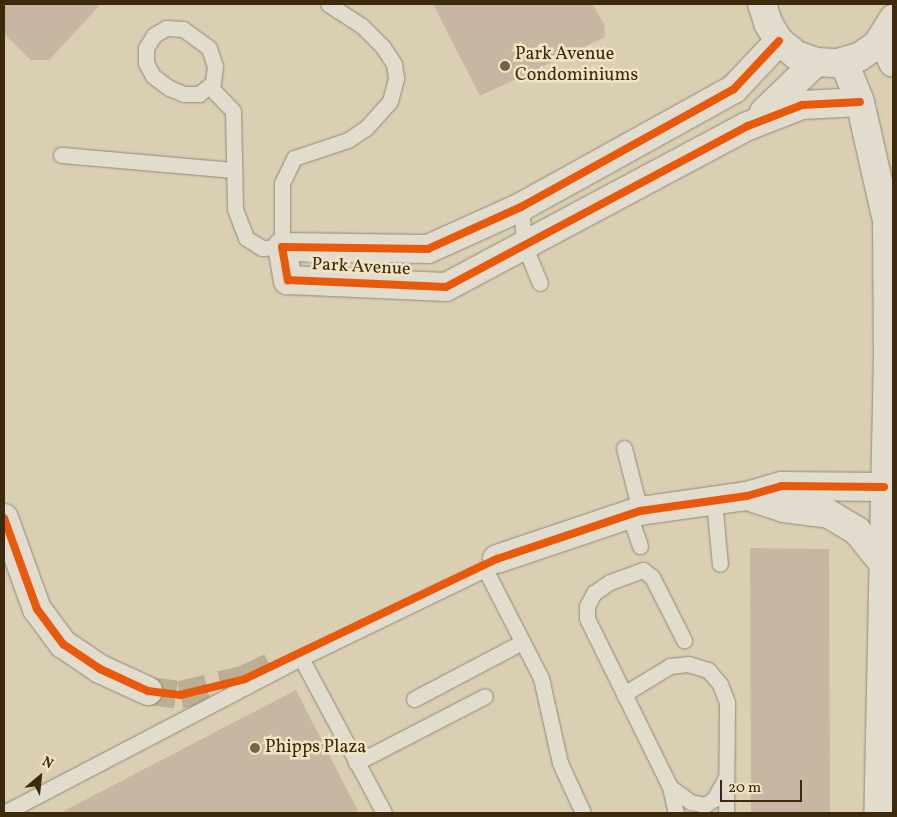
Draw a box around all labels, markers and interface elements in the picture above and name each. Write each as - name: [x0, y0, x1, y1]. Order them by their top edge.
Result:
- place label: Park Avenue Condominiums: [515, 45, 638, 88]
- marker: Park Avenue Condominiums: [499, 60, 511, 72]
- street label: Park Avenue: [311, 255, 411, 281]
- place label: Phipps Plaza: [265, 737, 366, 759]
- marker: Phipps Plaza: [249, 742, 261, 754]
- north arrow: [15, 752, 65, 802]
- text: N: [38, 753, 56, 774]
- scale bar: [722, 770, 804, 802]
- text: 20 m: [728, 778, 761, 799]

